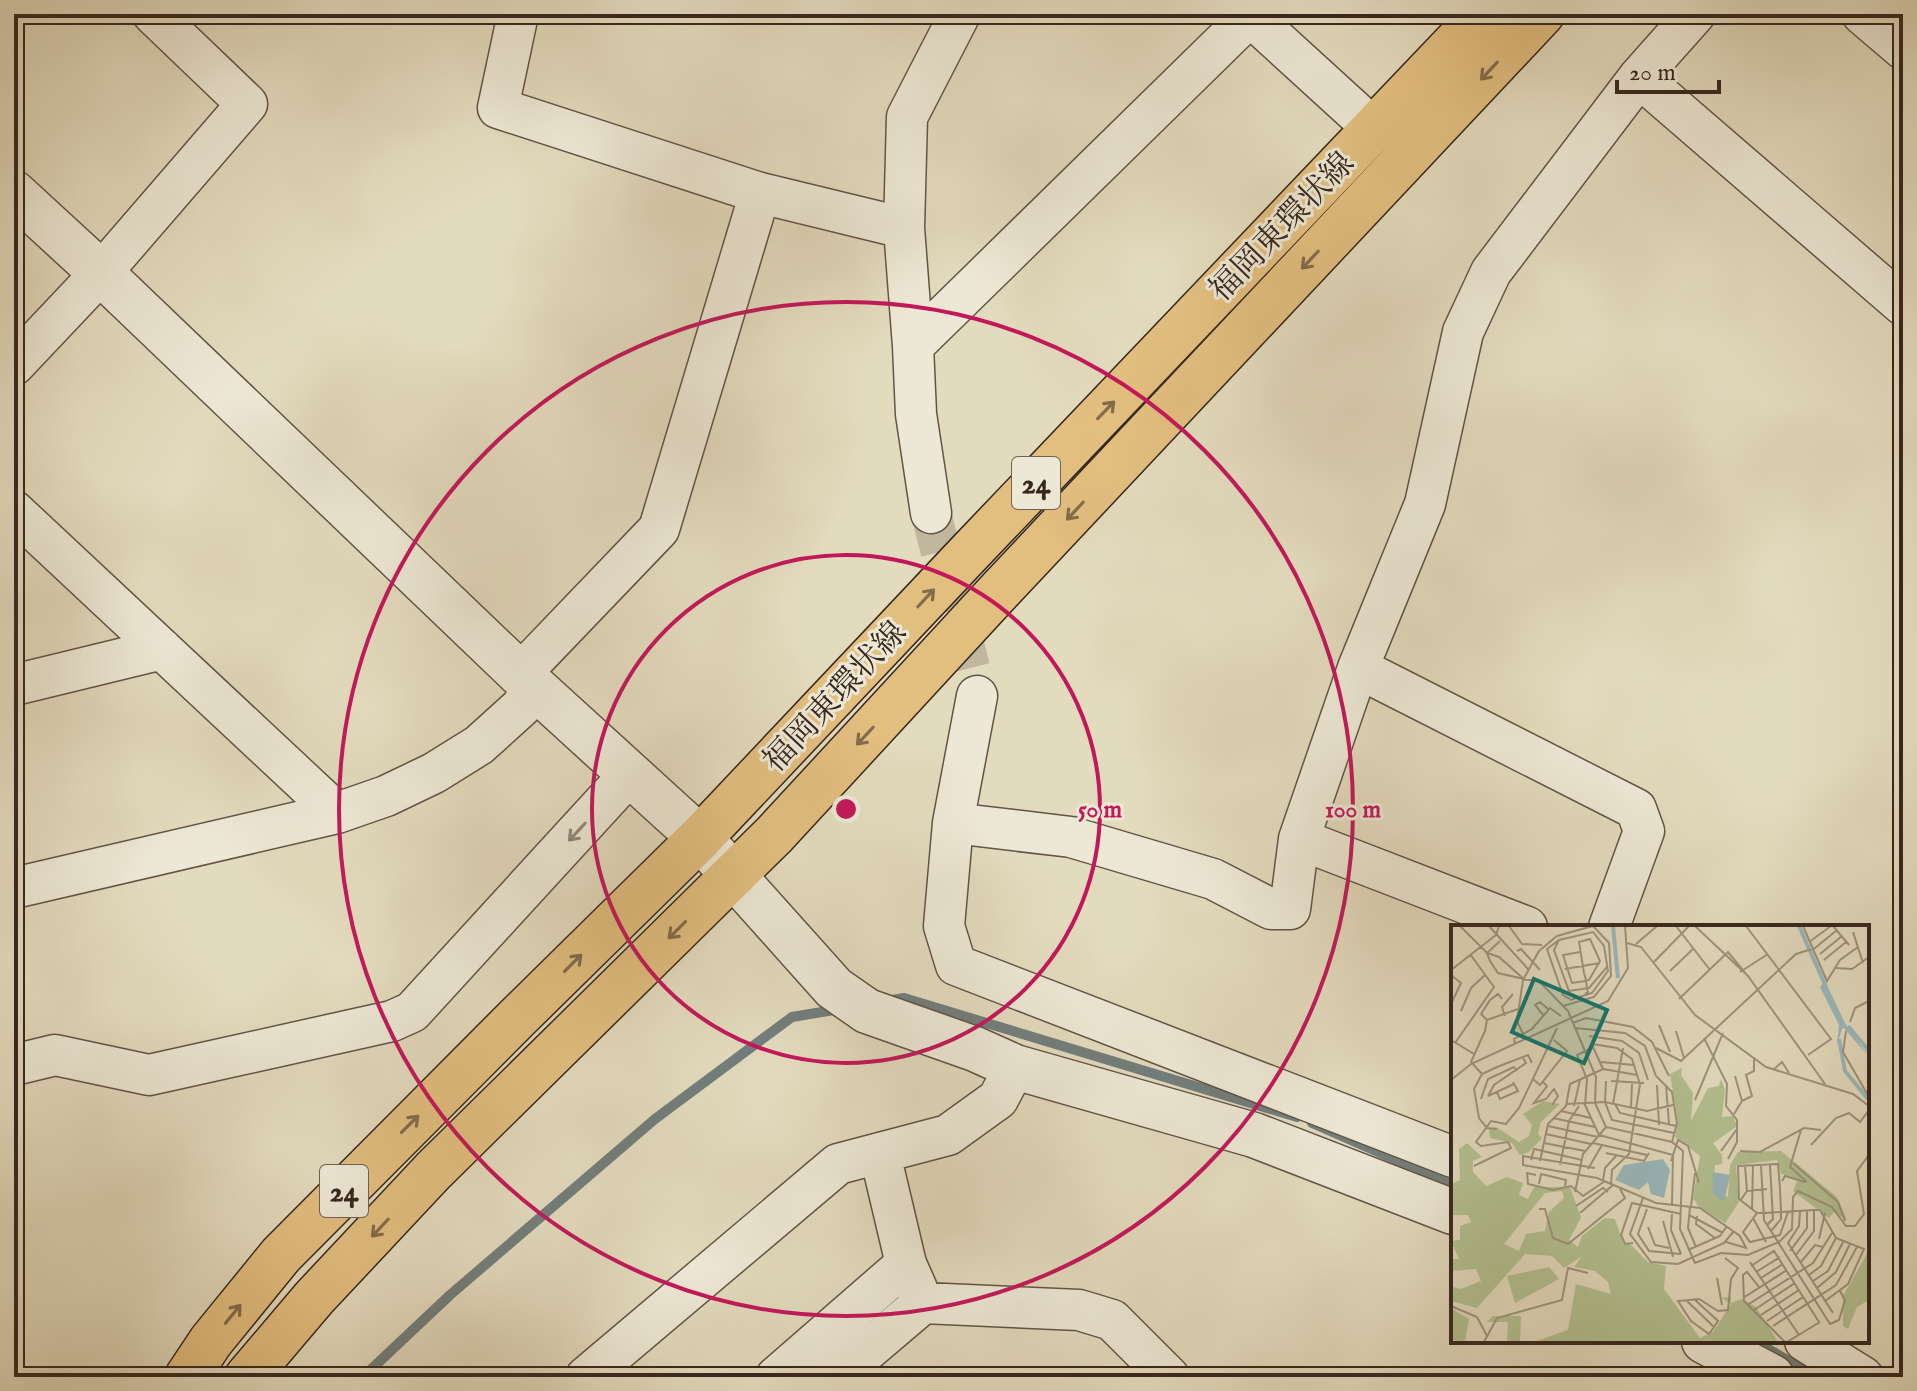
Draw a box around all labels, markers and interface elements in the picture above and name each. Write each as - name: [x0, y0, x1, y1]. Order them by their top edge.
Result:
- scale bar: [1617, 44, 1719, 94]
- text: 20 m: [1629, 58, 1676, 89]
- one-way arrow: [1479, 61, 1498, 81]
- street label: 福岡東環状線: [1201, 144, 1364, 311]
- one-way arrow: [1301, 250, 1320, 270]
- one-way arrow: [1096, 400, 1115, 420]
- road number: 24: [1012, 457, 1060, 509]
- one-way arrow: [1066, 500, 1084, 520]
- one-way arrow: [917, 588, 936, 608]
- street label: 福岡東環状線: [755, 614, 916, 782]
- one-way arrow: [857, 726, 875, 746]
- centre of rings: [832, 795, 860, 823]
- text: 50 m: [1078, 795, 1123, 826]
- text: 100 m: [1325, 795, 1382, 826]
- one-way arrow: [569, 821, 587, 841]
- one-way arrow: [668, 920, 687, 939]
- inset map: [1451, 925, 1869, 1343]
- one-way arrow: [563, 954, 582, 973]
- one-way arrow: [400, 1115, 419, 1134]
- road number: 24: [320, 1165, 368, 1217]
- one-way arrow: [370, 1218, 389, 1238]
- one-way arrow: [224, 1304, 242, 1325]

